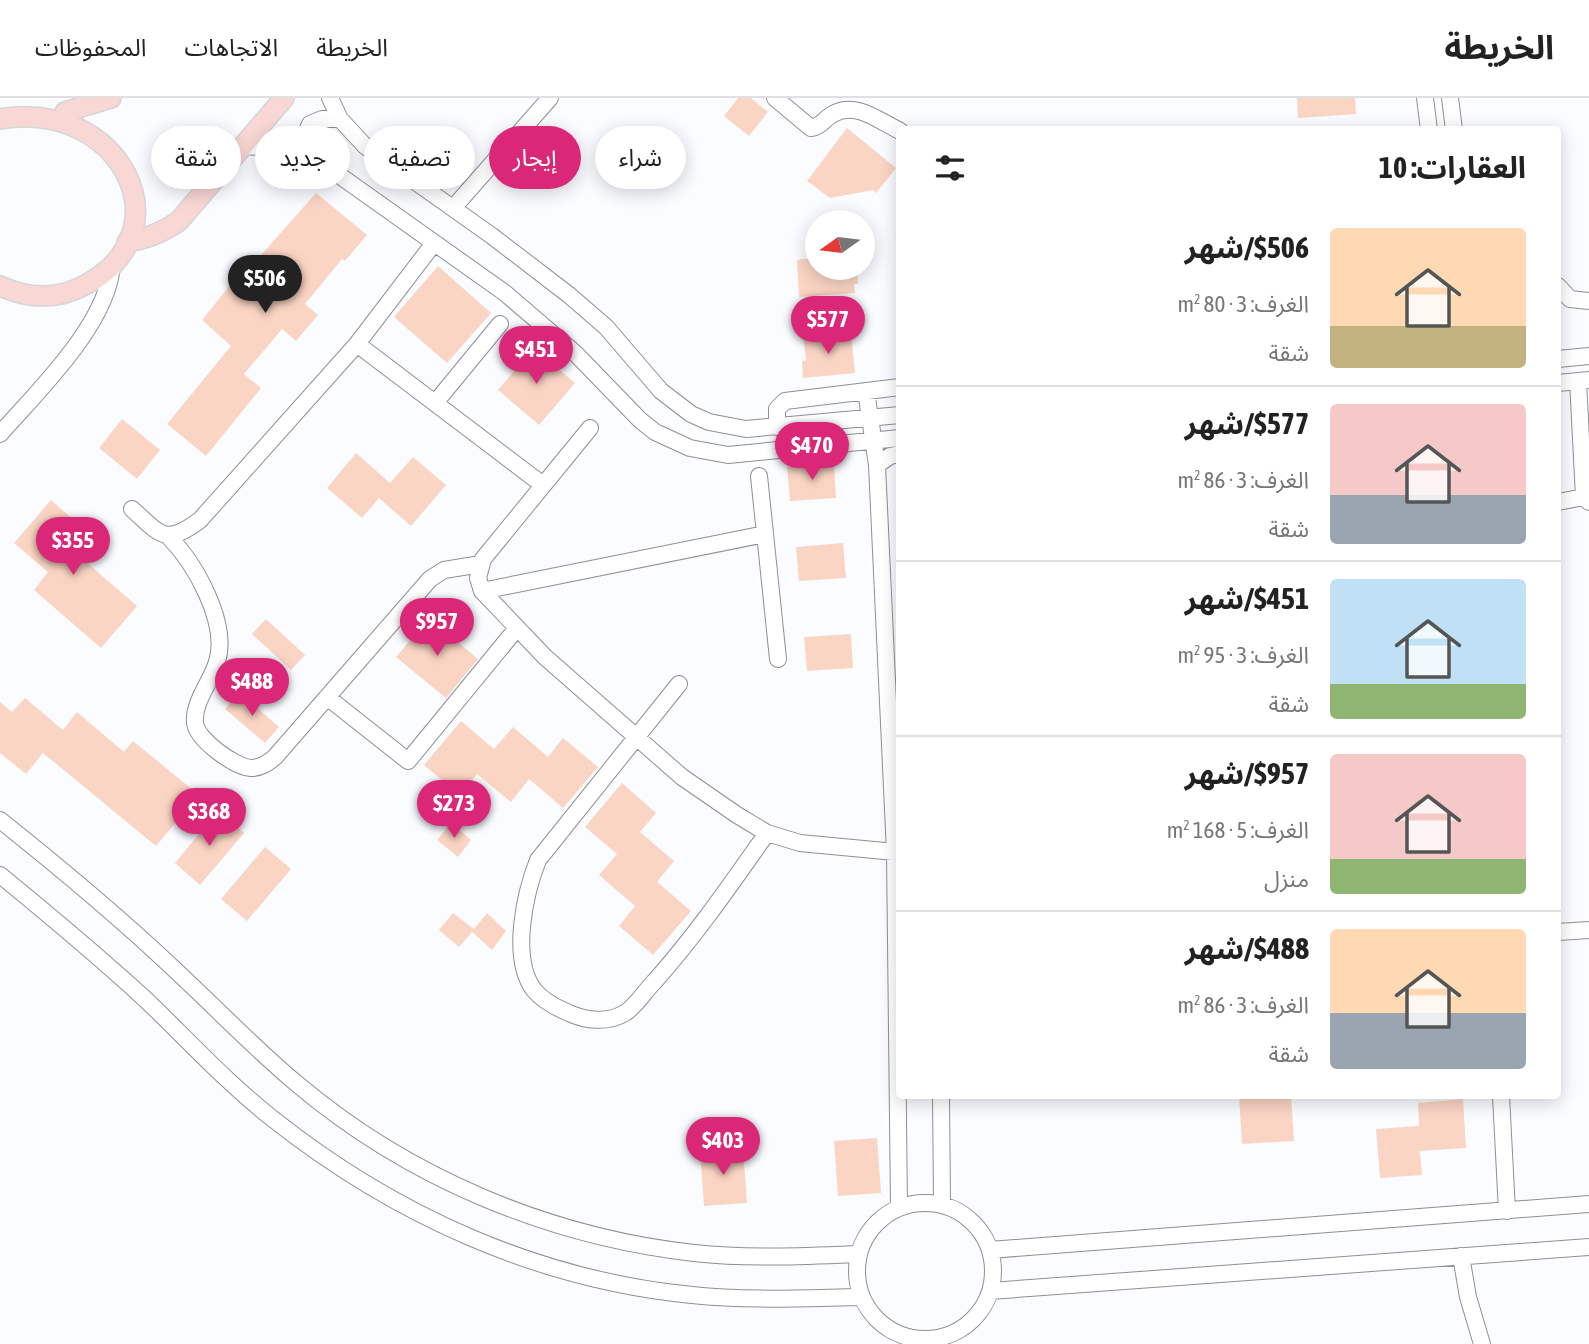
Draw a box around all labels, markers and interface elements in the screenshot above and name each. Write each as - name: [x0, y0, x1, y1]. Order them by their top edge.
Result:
- text: الخريطة: [1444, 28, 1554, 66]
- text: المحفوظات: [35, 34, 146, 61]
- text: الاتجاهات: [184, 34, 278, 61]
- text: الخريطة: [316, 34, 388, 61]
- chip: شقة: [151, 126, 241, 189]
- chip: جديد: [255, 126, 350, 189]
- chip: تصفية: [364, 126, 475, 189]
- chip: إيجار: [489, 126, 581, 189]
- chip: شراء: [595, 126, 686, 189]
- icon: filters: [931, 149, 969, 187]
- text: العقارات: 10: [1379, 150, 1526, 184]
- north arrow: [805, 210, 875, 280]
- map controls: [805, 210, 875, 280]
- text: $506/شهر: [1185, 230, 1309, 264]
- pin: $506: [224, 256, 306, 315]
- icon: home: [1386, 256, 1470, 340]
- text: $506: [244, 265, 286, 291]
- text: الغرف: 3 · 80 m²: [1177, 291, 1309, 317]
- pin: $577: [787, 296, 869, 356]
- text: $577: [807, 306, 849, 332]
- pin: $451: [495, 327, 577, 386]
- text: $451: [515, 336, 557, 362]
- text: شقة: [1268, 340, 1309, 366]
- text: $577/شهر: [1185, 406, 1309, 440]
- pin: $470: [771, 422, 853, 482]
- text: $470: [791, 432, 833, 458]
- icon: home: [1386, 432, 1470, 516]
- text: الغرف: 3 · 86 m²: [1177, 467, 1309, 493]
- text: شقة: [1268, 516, 1309, 542]
- pin: $355: [32, 518, 114, 577]
- text: $355: [52, 527, 94, 553]
- text: $451/شهر: [1185, 581, 1309, 615]
- pin: $957: [396, 598, 478, 658]
- icon: home: [1386, 607, 1470, 691]
- text: $957: [416, 608, 458, 634]
- text: الغرف: 3 · 95 m²: [1177, 642, 1309, 668]
- pin: $488: [211, 658, 293, 718]
- text: $488: [231, 668, 273, 694]
- text: شقة: [1268, 691, 1309, 717]
- text: $957/شهر: [1185, 756, 1309, 790]
- pin: $273: [413, 780, 495, 840]
- icon: home: [1386, 782, 1470, 866]
- pin: $368: [168, 788, 250, 848]
- text: $273: [433, 790, 475, 816]
- text: $368: [188, 798, 230, 824]
- text: الغرف: 5 · 168 m²: [1167, 817, 1309, 843]
- text: منزل: [1264, 866, 1309, 892]
- text: $488/شهر: [1185, 931, 1309, 965]
- icon: home: [1386, 957, 1470, 1041]
- text: الغرف: 3 · 86 m²: [1177, 992, 1309, 1018]
- text: شقة: [1268, 1041, 1309, 1067]
- pin: $403: [682, 1118, 764, 1177]
- text: $403: [702, 1127, 744, 1153]

